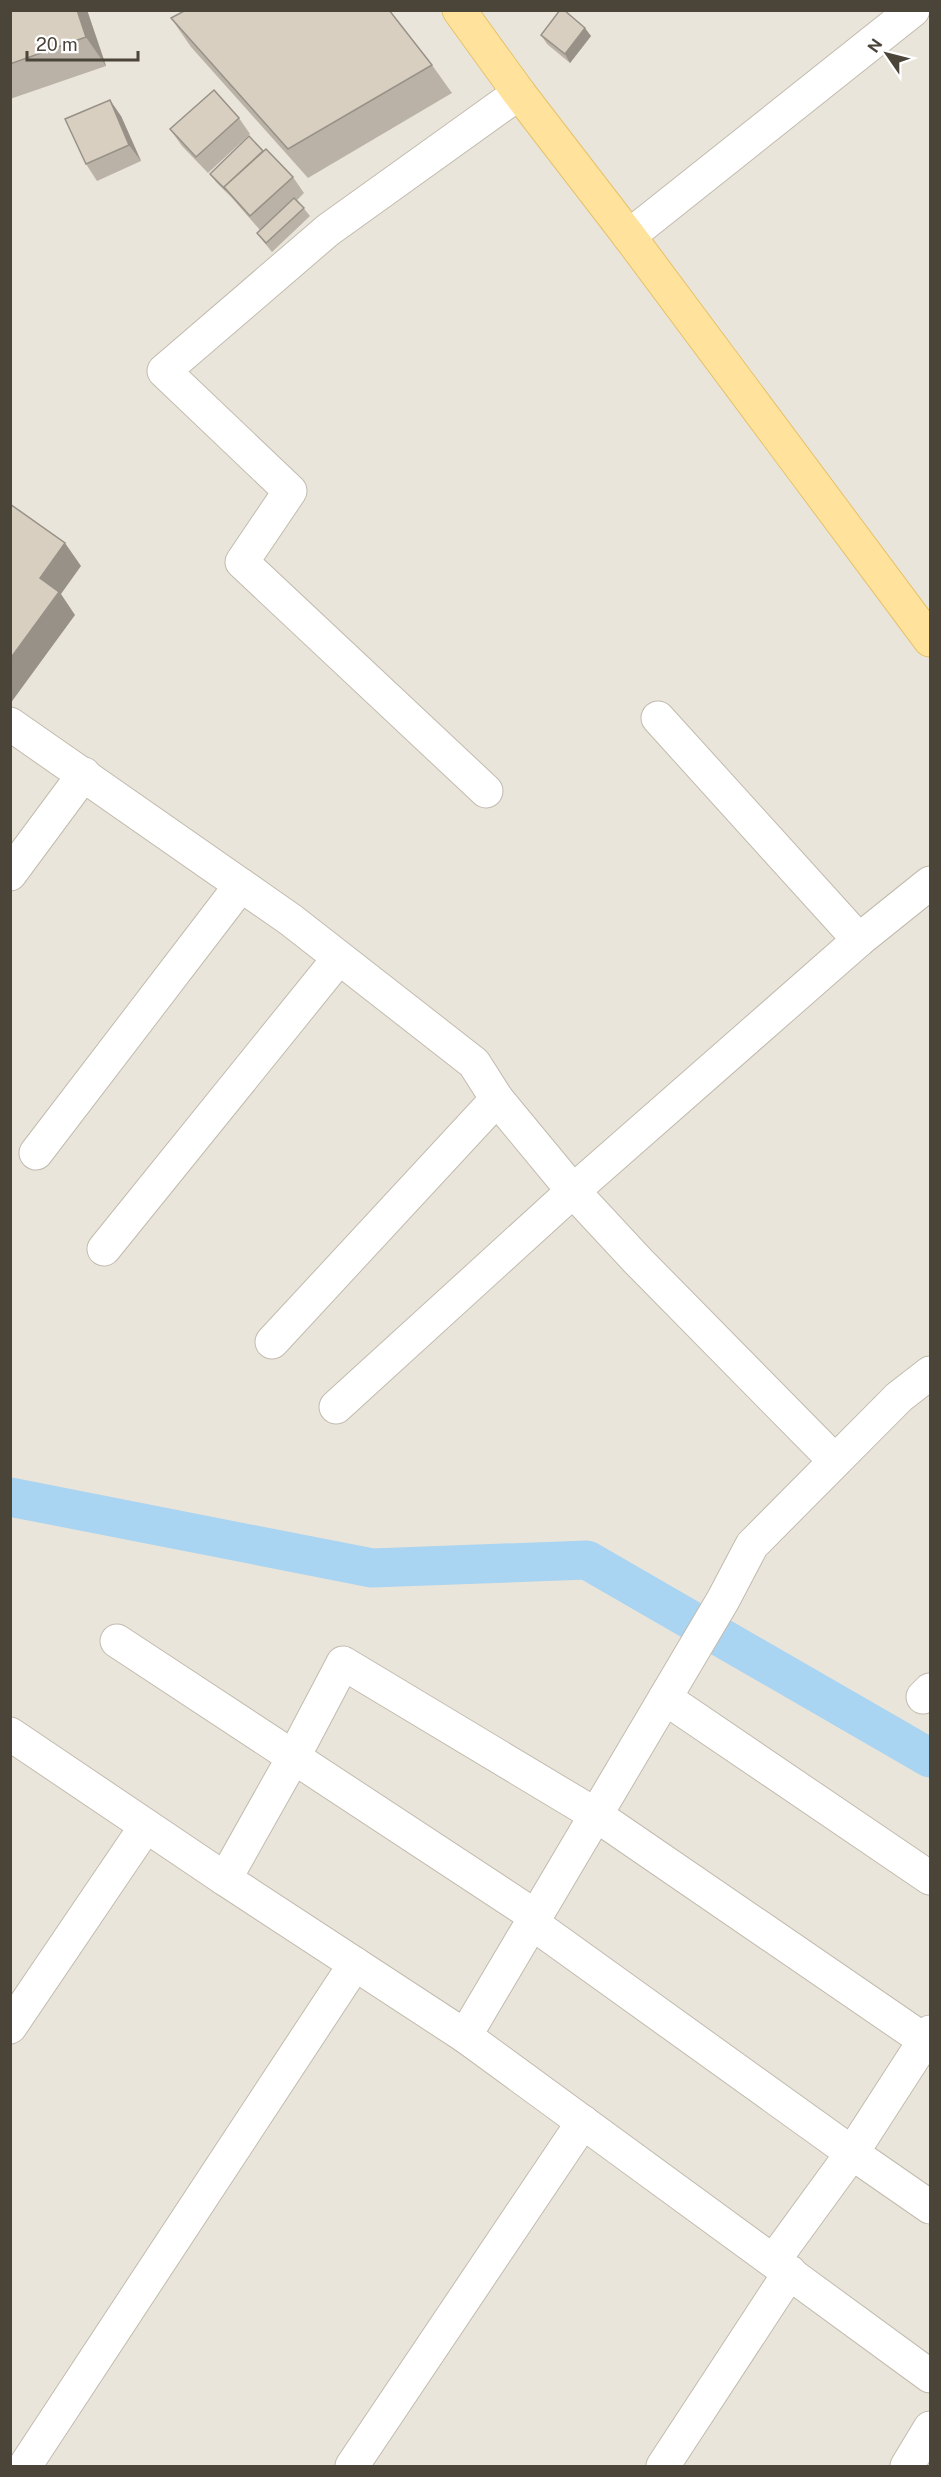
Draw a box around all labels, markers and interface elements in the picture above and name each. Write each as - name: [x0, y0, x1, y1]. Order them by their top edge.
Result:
- scale bar: [27, 24, 138, 62]
- north arrow: [857, 24, 917, 84]
- text: 20 m: [36, 34, 78, 55]
- text: N: [864, 35, 886, 56]

